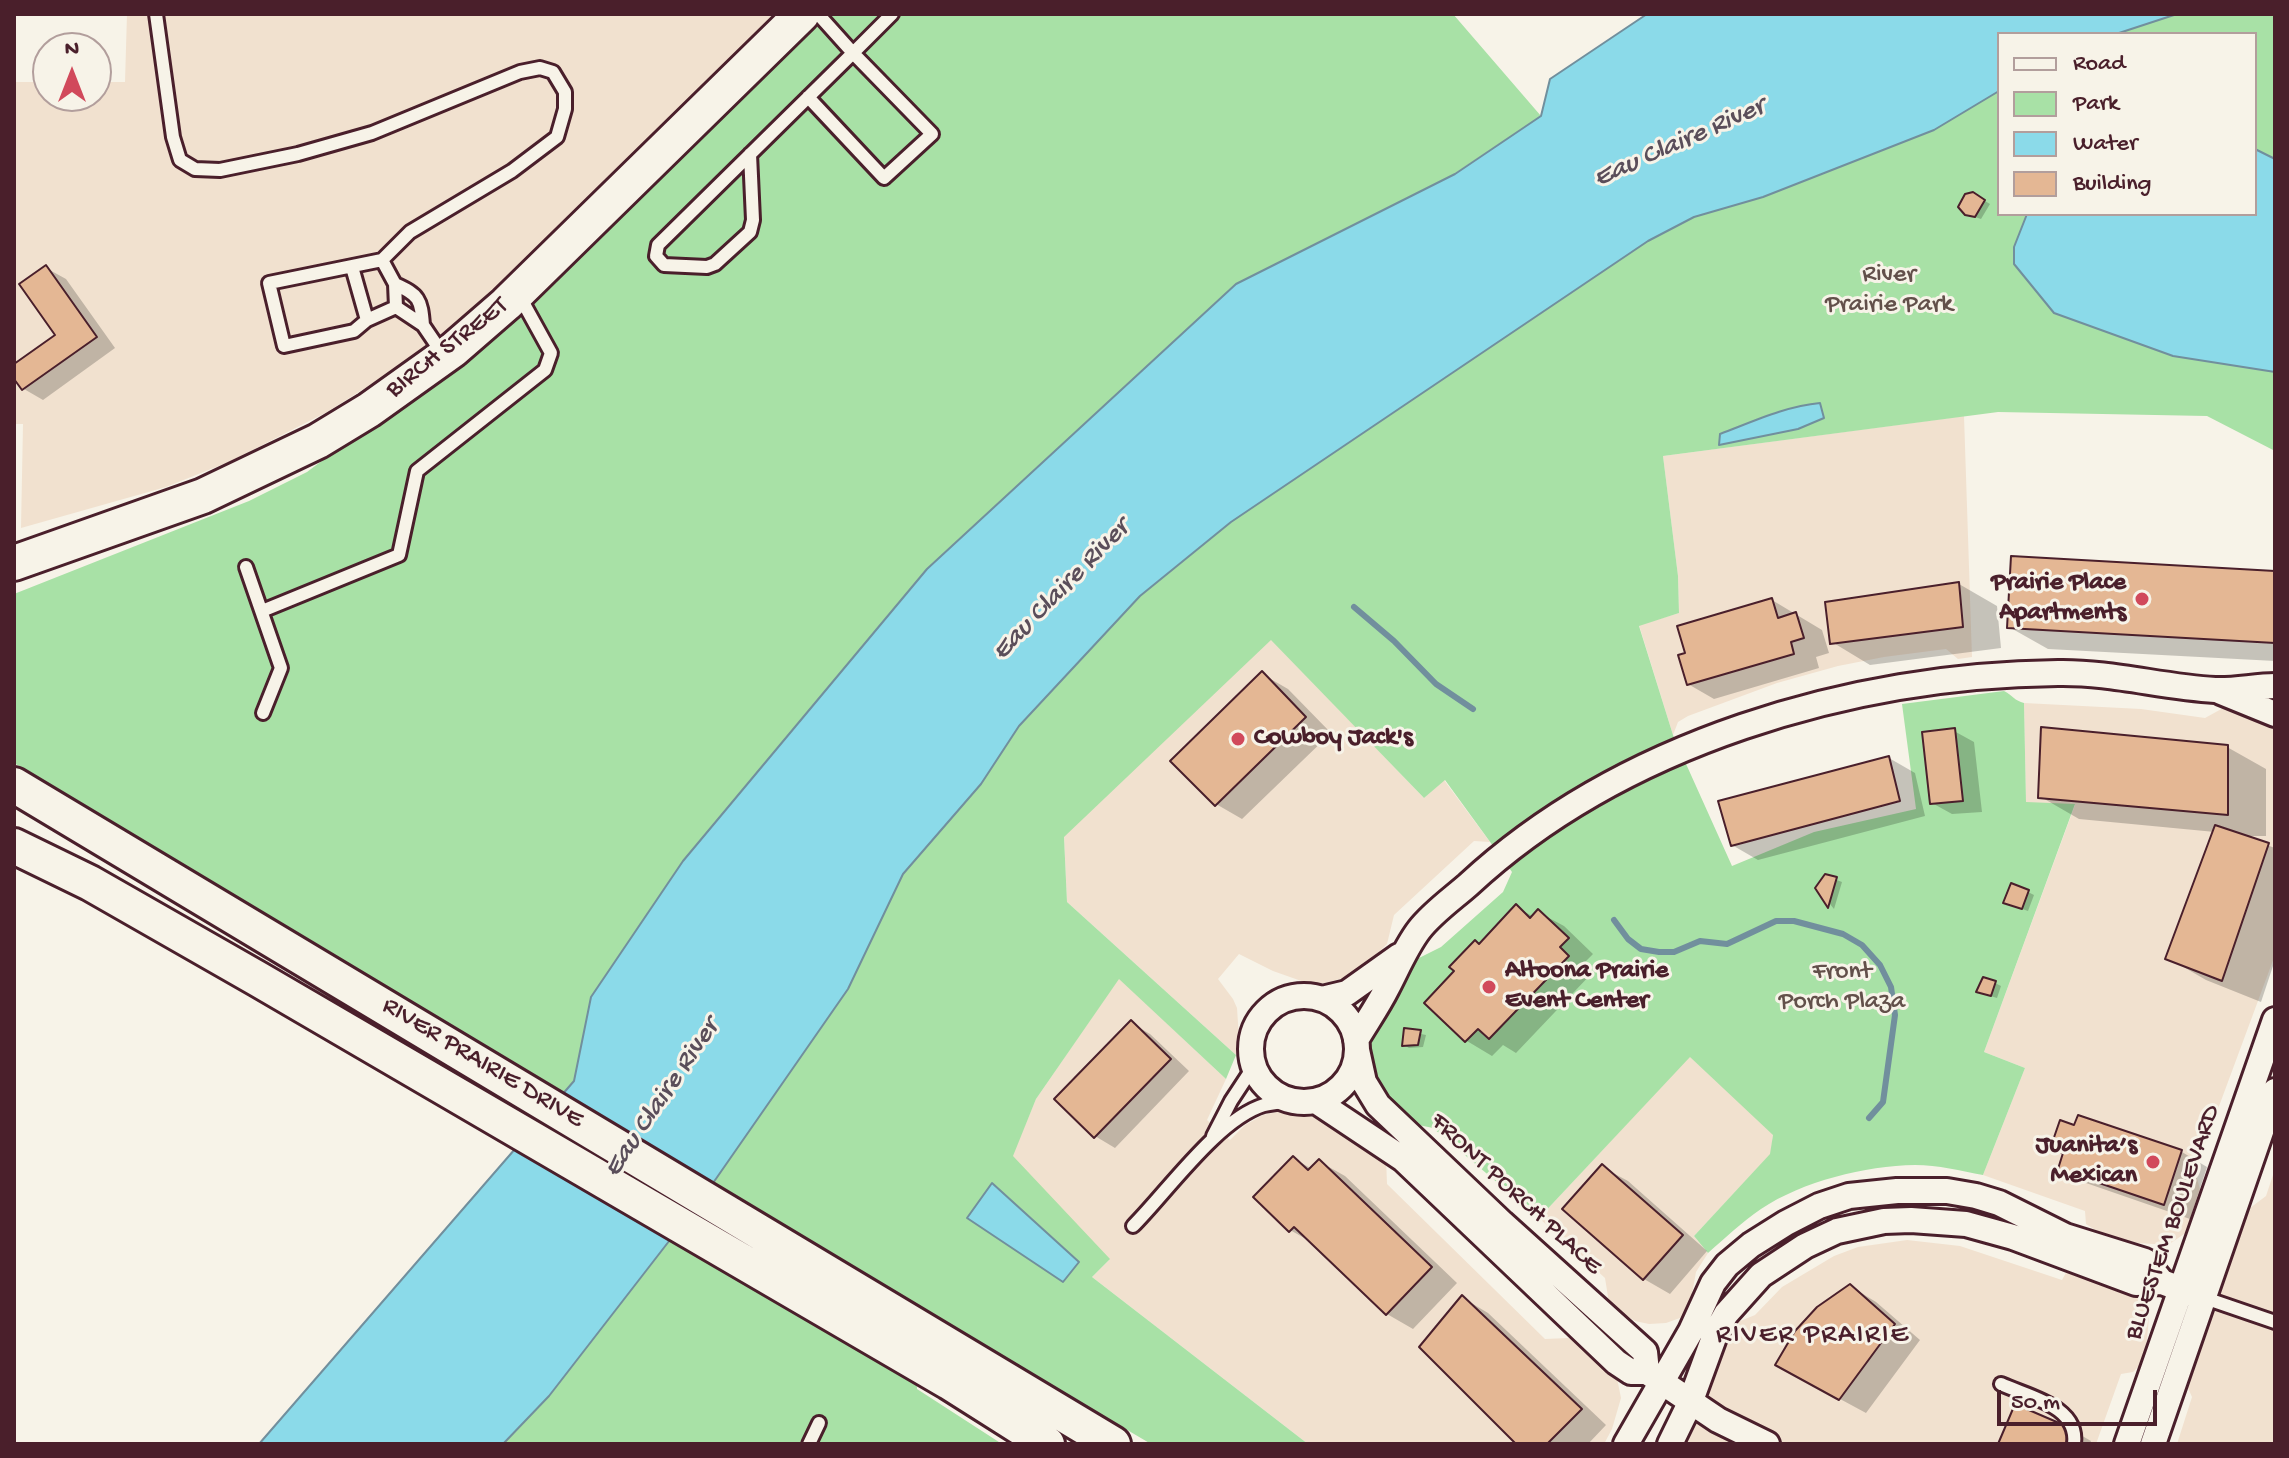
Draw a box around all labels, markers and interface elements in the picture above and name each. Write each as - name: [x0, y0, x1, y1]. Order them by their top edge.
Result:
- north arrow: [32, 32, 112, 112]
- legend: [1997, 32, 2257, 216]
- text: N: [65, 37, 79, 63]
- text: Road: [2073, 50, 2125, 79]
- text: Park: [2073, 90, 2119, 119]
- water label: Eau Claire River: [1589, 91, 1771, 197]
- text: Water: [2073, 130, 2137, 159]
- text: Building: [2073, 170, 2151, 199]
- park label: River Prairie Park: [1825, 260, 1953, 322]
- street label: BIRCH STREET: [381, 292, 515, 406]
- water label: Eau Claire River: [986, 513, 1138, 669]
- place label: Prairie Place Apartments: [1991, 568, 2126, 630]
- marker: Prairie Place Apartments: [2133, 590, 2151, 608]
- place label: Cowboy Jack's: [1254, 723, 1413, 755]
- marker: Cowboy Jack's: [1229, 730, 1247, 748]
- place label: Altoona Prairie Event Center: [1505, 956, 1668, 1018]
- park label: Front Porch Plaza: [1779, 957, 1905, 1018]
- marker: Altoona Prairie Event Center: [1480, 978, 1498, 996]
- street label: RIVER PRAIRIE DRIVE: [376, 992, 588, 1136]
- water label: Eau Claire River: [598, 1013, 728, 1185]
- street label: BLUESTEM BOULEVARD: [2119, 1101, 2229, 1345]
- street label: FRONT PORCH PLACE: [1422, 1107, 1608, 1283]
- place label: Juanita’s Mexican: [2036, 1131, 2137, 1192]
- marker: Juanita’s Mexican: [2144, 1153, 2162, 1171]
- district label: RIVER PRAIRIE: [1716, 1320, 1910, 1354]
- scale bar: [2001, 1374, 2161, 1424]
- text: 50 m: [2011, 1389, 2060, 1418]

